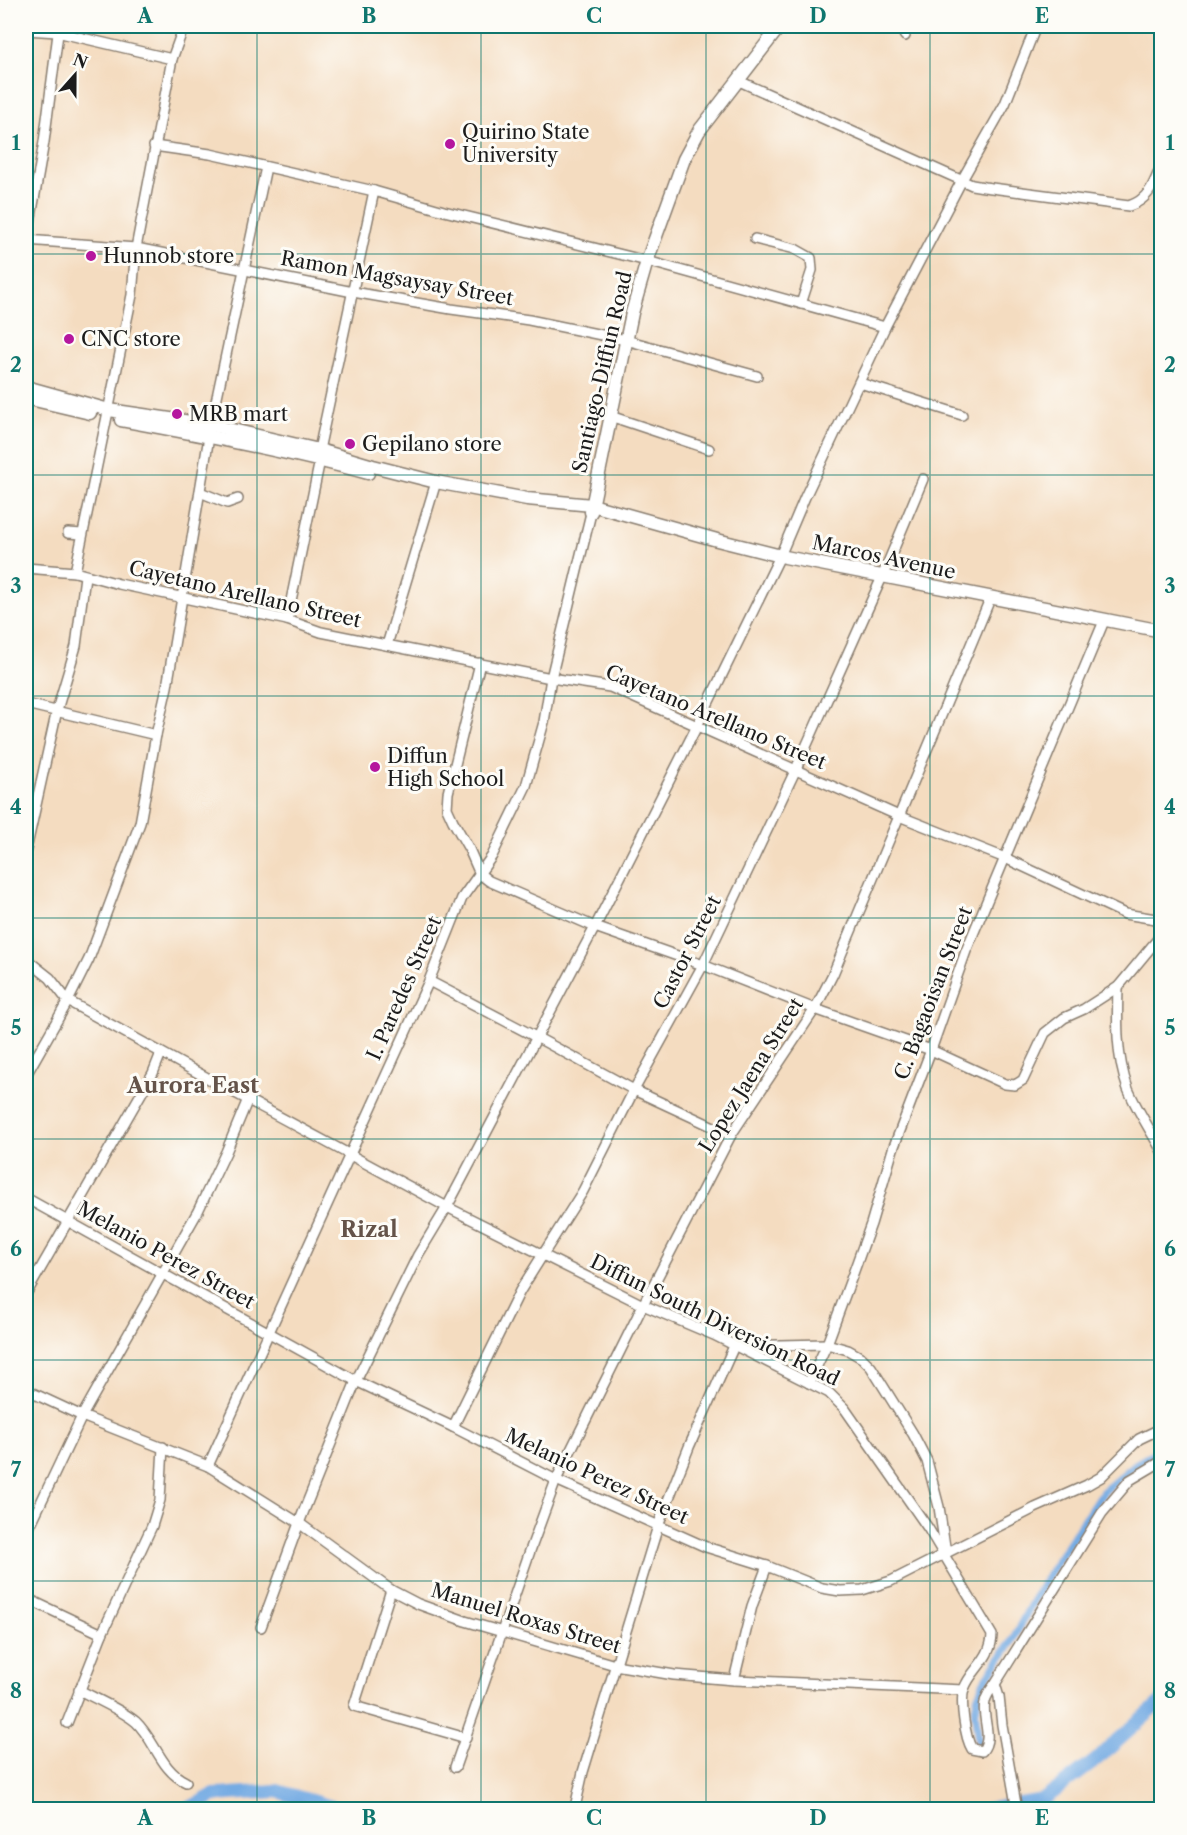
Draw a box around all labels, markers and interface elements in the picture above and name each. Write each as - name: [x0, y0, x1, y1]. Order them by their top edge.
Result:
- text: A: [136, 4, 153, 28]
- text: B: [362, 4, 377, 28]
- text: C: [586, 4, 602, 28]
- text: D: [809, 4, 827, 28]
- text: E: [1035, 4, 1049, 28]
- north arrow: [45, 45, 105, 105]
- text: N: [70, 49, 91, 73]
- place label: Quirino State University: [462, 120, 590, 167]
- text: 1: [12, 131, 21, 155]
- text: 1: [1166, 131, 1175, 155]
- marker: Quirino State University: [443, 137, 457, 151]
- place label: Hunnob store: [103, 244, 234, 268]
- street label: Ramon Magsaysay Street: [279, 246, 515, 310]
- marker: Hunnob store: [84, 249, 98, 263]
- street label: Santiago-Diffun Road: [567, 269, 637, 475]
- place label: CNC store: [81, 327, 181, 351]
- marker: CNC store: [62, 332, 76, 346]
- text: 2: [10, 353, 22, 377]
- text: 2: [1164, 353, 1176, 377]
- place label: MRB mart: [189, 402, 288, 426]
- marker: MRB mart: [170, 407, 184, 421]
- place label: Gepilano store: [362, 432, 502, 456]
- marker: Gepilano store: [343, 437, 357, 451]
- street label: Marcos Avenue: [810, 530, 958, 584]
- street label: Cayetano Arellano Street: [127, 556, 363, 632]
- text: 3: [10, 574, 22, 598]
- text: 3: [1164, 574, 1176, 598]
- street label: Cayetano Arellano Street: [602, 660, 830, 774]
- place label: Diffun High School: [387, 744, 504, 791]
- marker: Diffun High School: [368, 760, 382, 774]
- text: 4: [10, 795, 22, 819]
- text: 4: [1164, 795, 1176, 819]
- street label: Castor Street: [648, 891, 726, 1013]
- street label: C. Bagaoisan Street: [889, 903, 977, 1083]
- street label: I. Paredes Street: [362, 912, 446, 1064]
- street label: Lopez Jaena Street: [694, 993, 808, 1157]
- text: 5: [10, 1016, 22, 1040]
- text: 5: [1164, 1016, 1176, 1040]
- district label: Aurora East: [126, 1072, 259, 1099]
- street label: Melanio Perez Street: [73, 1196, 259, 1314]
- district label: Rizal: [340, 1216, 398, 1243]
- text: 6: [10, 1237, 22, 1261]
- text: 6: [1164, 1237, 1176, 1261]
- street label: Diffun South Diversion Road: [587, 1249, 843, 1391]
- street label: Melanio Perez Street: [502, 1423, 692, 1529]
- text: 7: [11, 1458, 22, 1482]
- text: 7: [1165, 1458, 1176, 1482]
- street label: Manuel Roxas Street: [428, 1578, 624, 1658]
- text: 8: [10, 1679, 22, 1703]
- text: 8: [1164, 1679, 1176, 1703]
- text: A: [136, 1806, 153, 1830]
- text: B: [362, 1806, 377, 1830]
- text: C: [586, 1806, 602, 1830]
- text: D: [809, 1806, 827, 1830]
- text: E: [1035, 1806, 1049, 1830]

